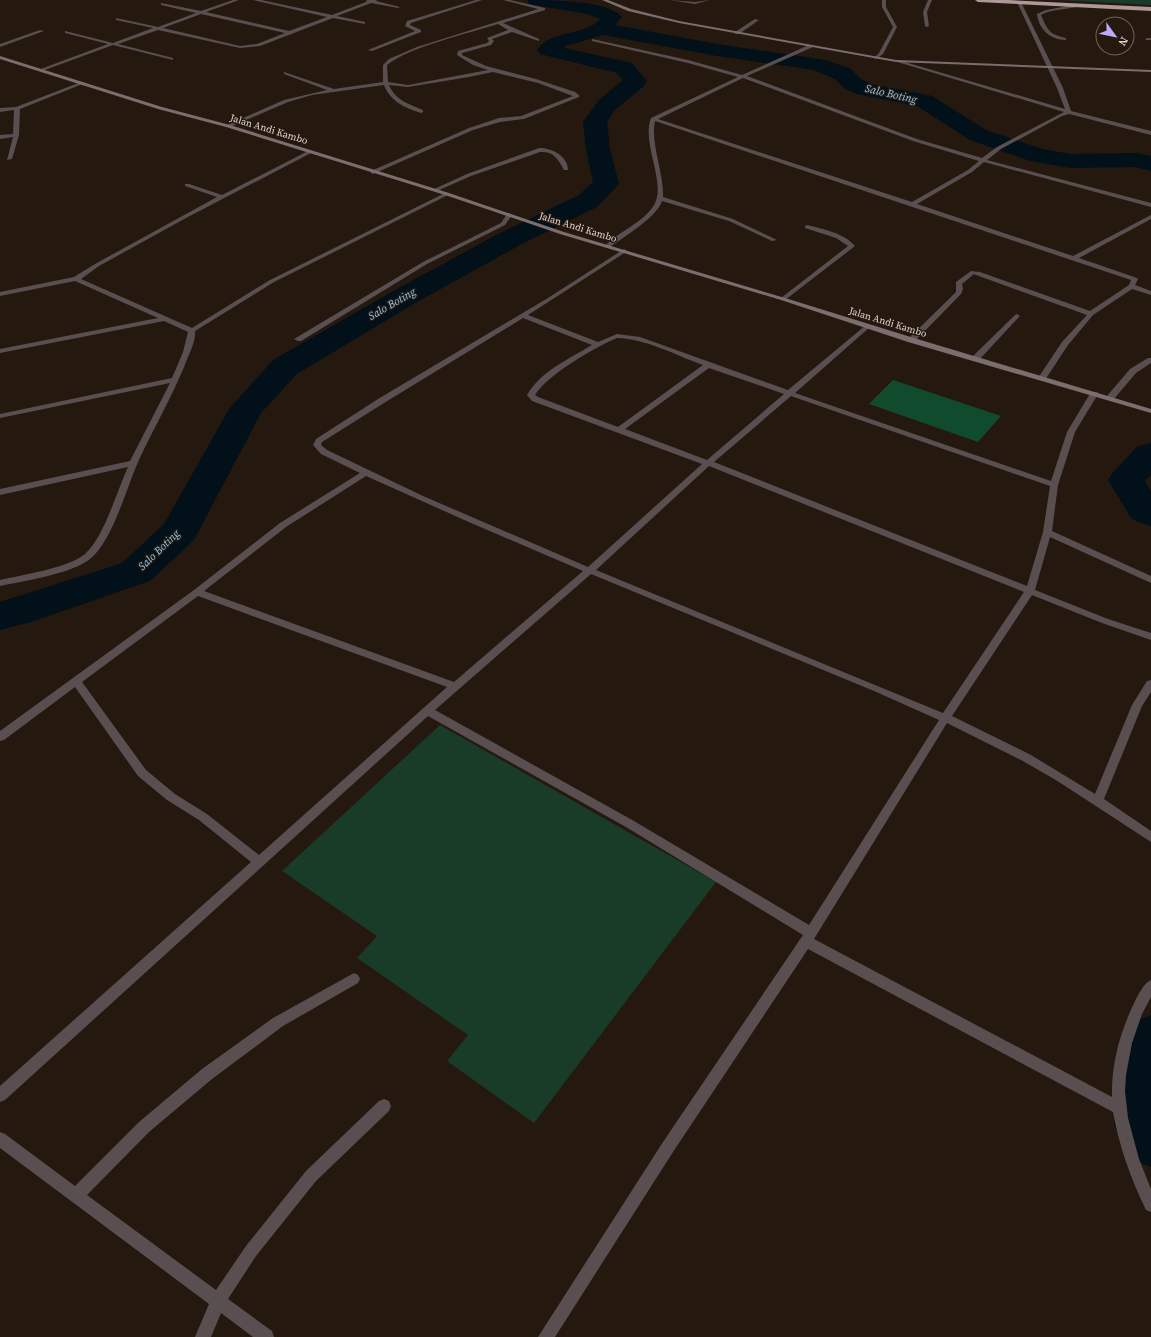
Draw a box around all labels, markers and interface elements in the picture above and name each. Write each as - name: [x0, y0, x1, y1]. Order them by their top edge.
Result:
- north arrow: [1095, 16, 1135, 56]
- text: N: [1114, 34, 1131, 49]
- water label: Salo Boting: [864, 81, 919, 107]
- street label: Jalan Andi Kambo: [228, 111, 310, 147]
- street label: Jalan Andi Kambo: [537, 209, 619, 245]
- water label: Salo Boting: [365, 284, 419, 324]
- street label: Jalan Andi Kambo: [847, 304, 929, 340]
- water label: Salo Boting: [135, 526, 184, 574]

